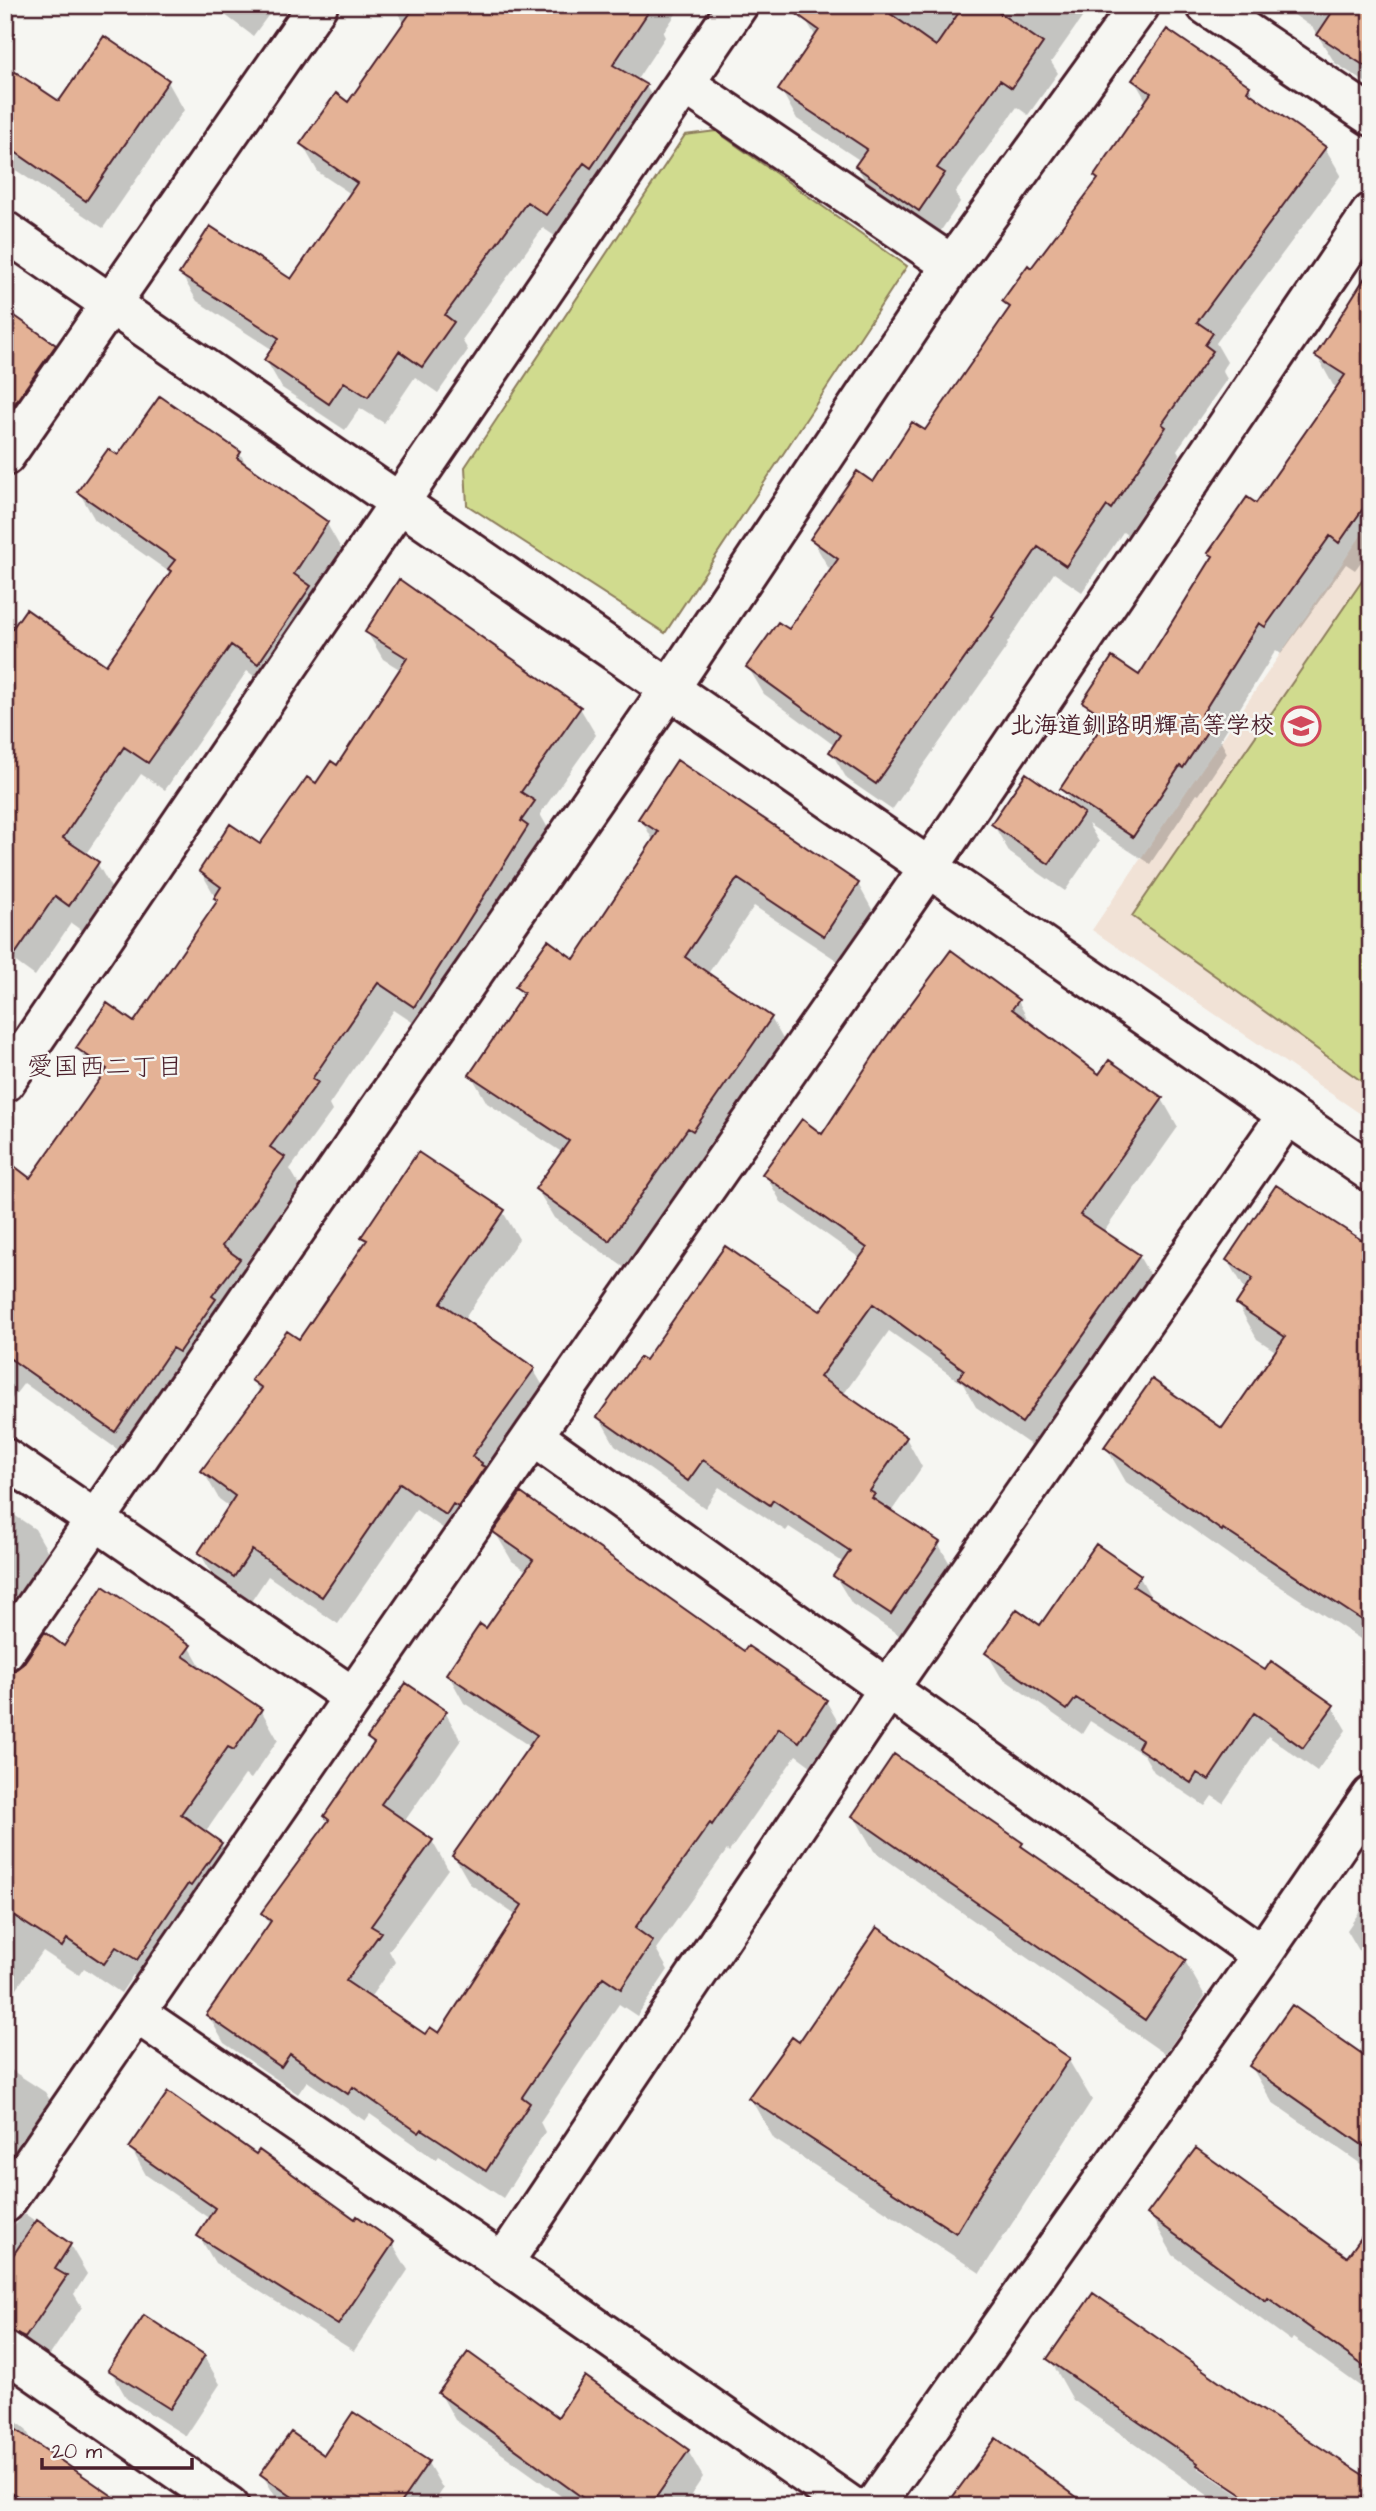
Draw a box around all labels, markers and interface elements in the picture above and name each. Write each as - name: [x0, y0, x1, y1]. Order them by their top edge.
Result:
- school or university icon: 北海道釧路明輝高等学校: [1280, 705, 1322, 747]
- place label: 北海道釧路明輝高等学校: [1010, 709, 1274, 743]
- district label: 愛国西二丁目: [27, 1049, 183, 1085]
- scale bar: [42, 2427, 192, 2471]
- text: 20 m: [52, 2437, 103, 2466]

